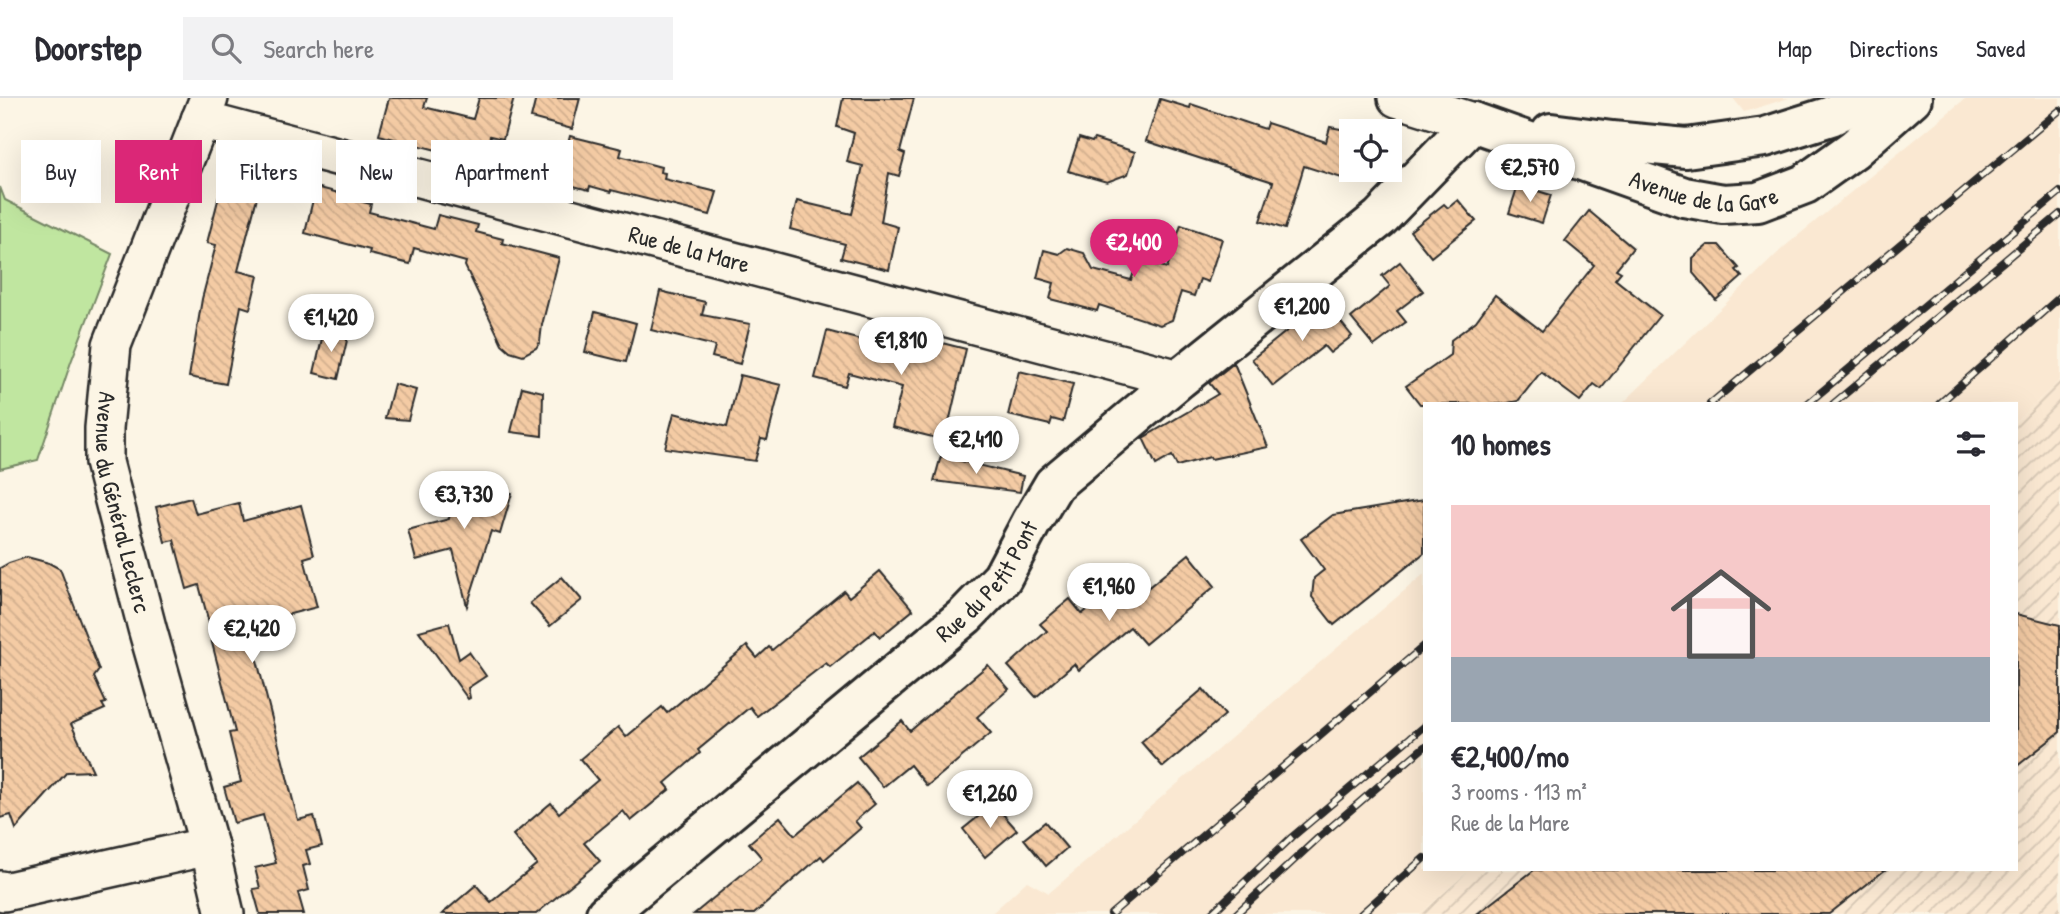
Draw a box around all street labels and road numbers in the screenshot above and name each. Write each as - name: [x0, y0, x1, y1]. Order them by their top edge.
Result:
- street label: Avenue de la Gare: [1625, 162, 1783, 219]
- street label: Rue de la Mare: [625, 217, 754, 280]
- street label: Avenue du Général Leclerc: [88, 390, 159, 616]
- street label: Rue du Petit Pont: [929, 514, 1045, 649]

